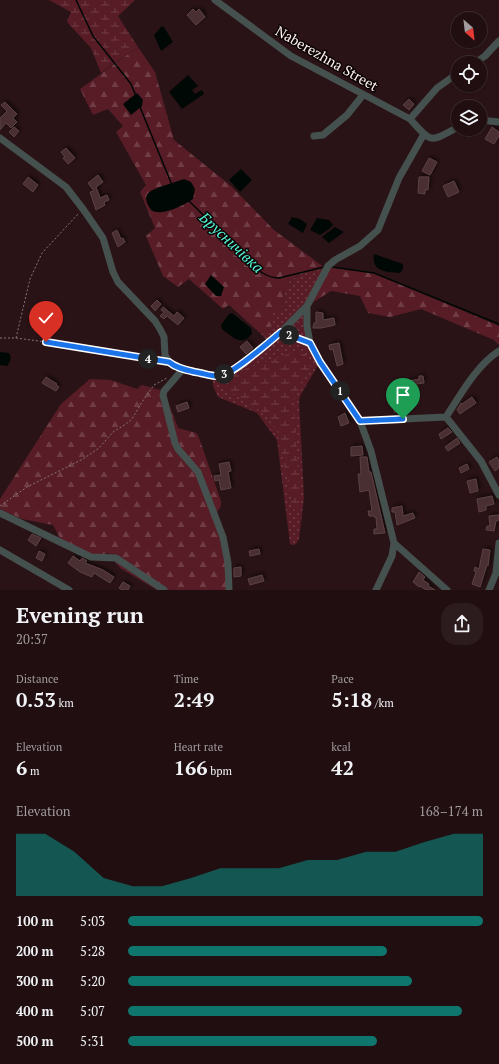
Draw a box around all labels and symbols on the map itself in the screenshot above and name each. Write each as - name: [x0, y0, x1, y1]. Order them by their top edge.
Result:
- north arrow: [451, 12, 487, 48]
- street label: Naberezhna Street: [272, 21, 382, 95]
- water label: Брусничівка: [195, 206, 268, 277]
- pin: [29, 301, 63, 342]
- pin: 2: [279, 325, 299, 345]
- pin: 4: [138, 349, 158, 369]
- pin: 3: [214, 364, 234, 384]
- pin: [386, 378, 420, 419]
- pin: 1: [330, 381, 350, 401]

